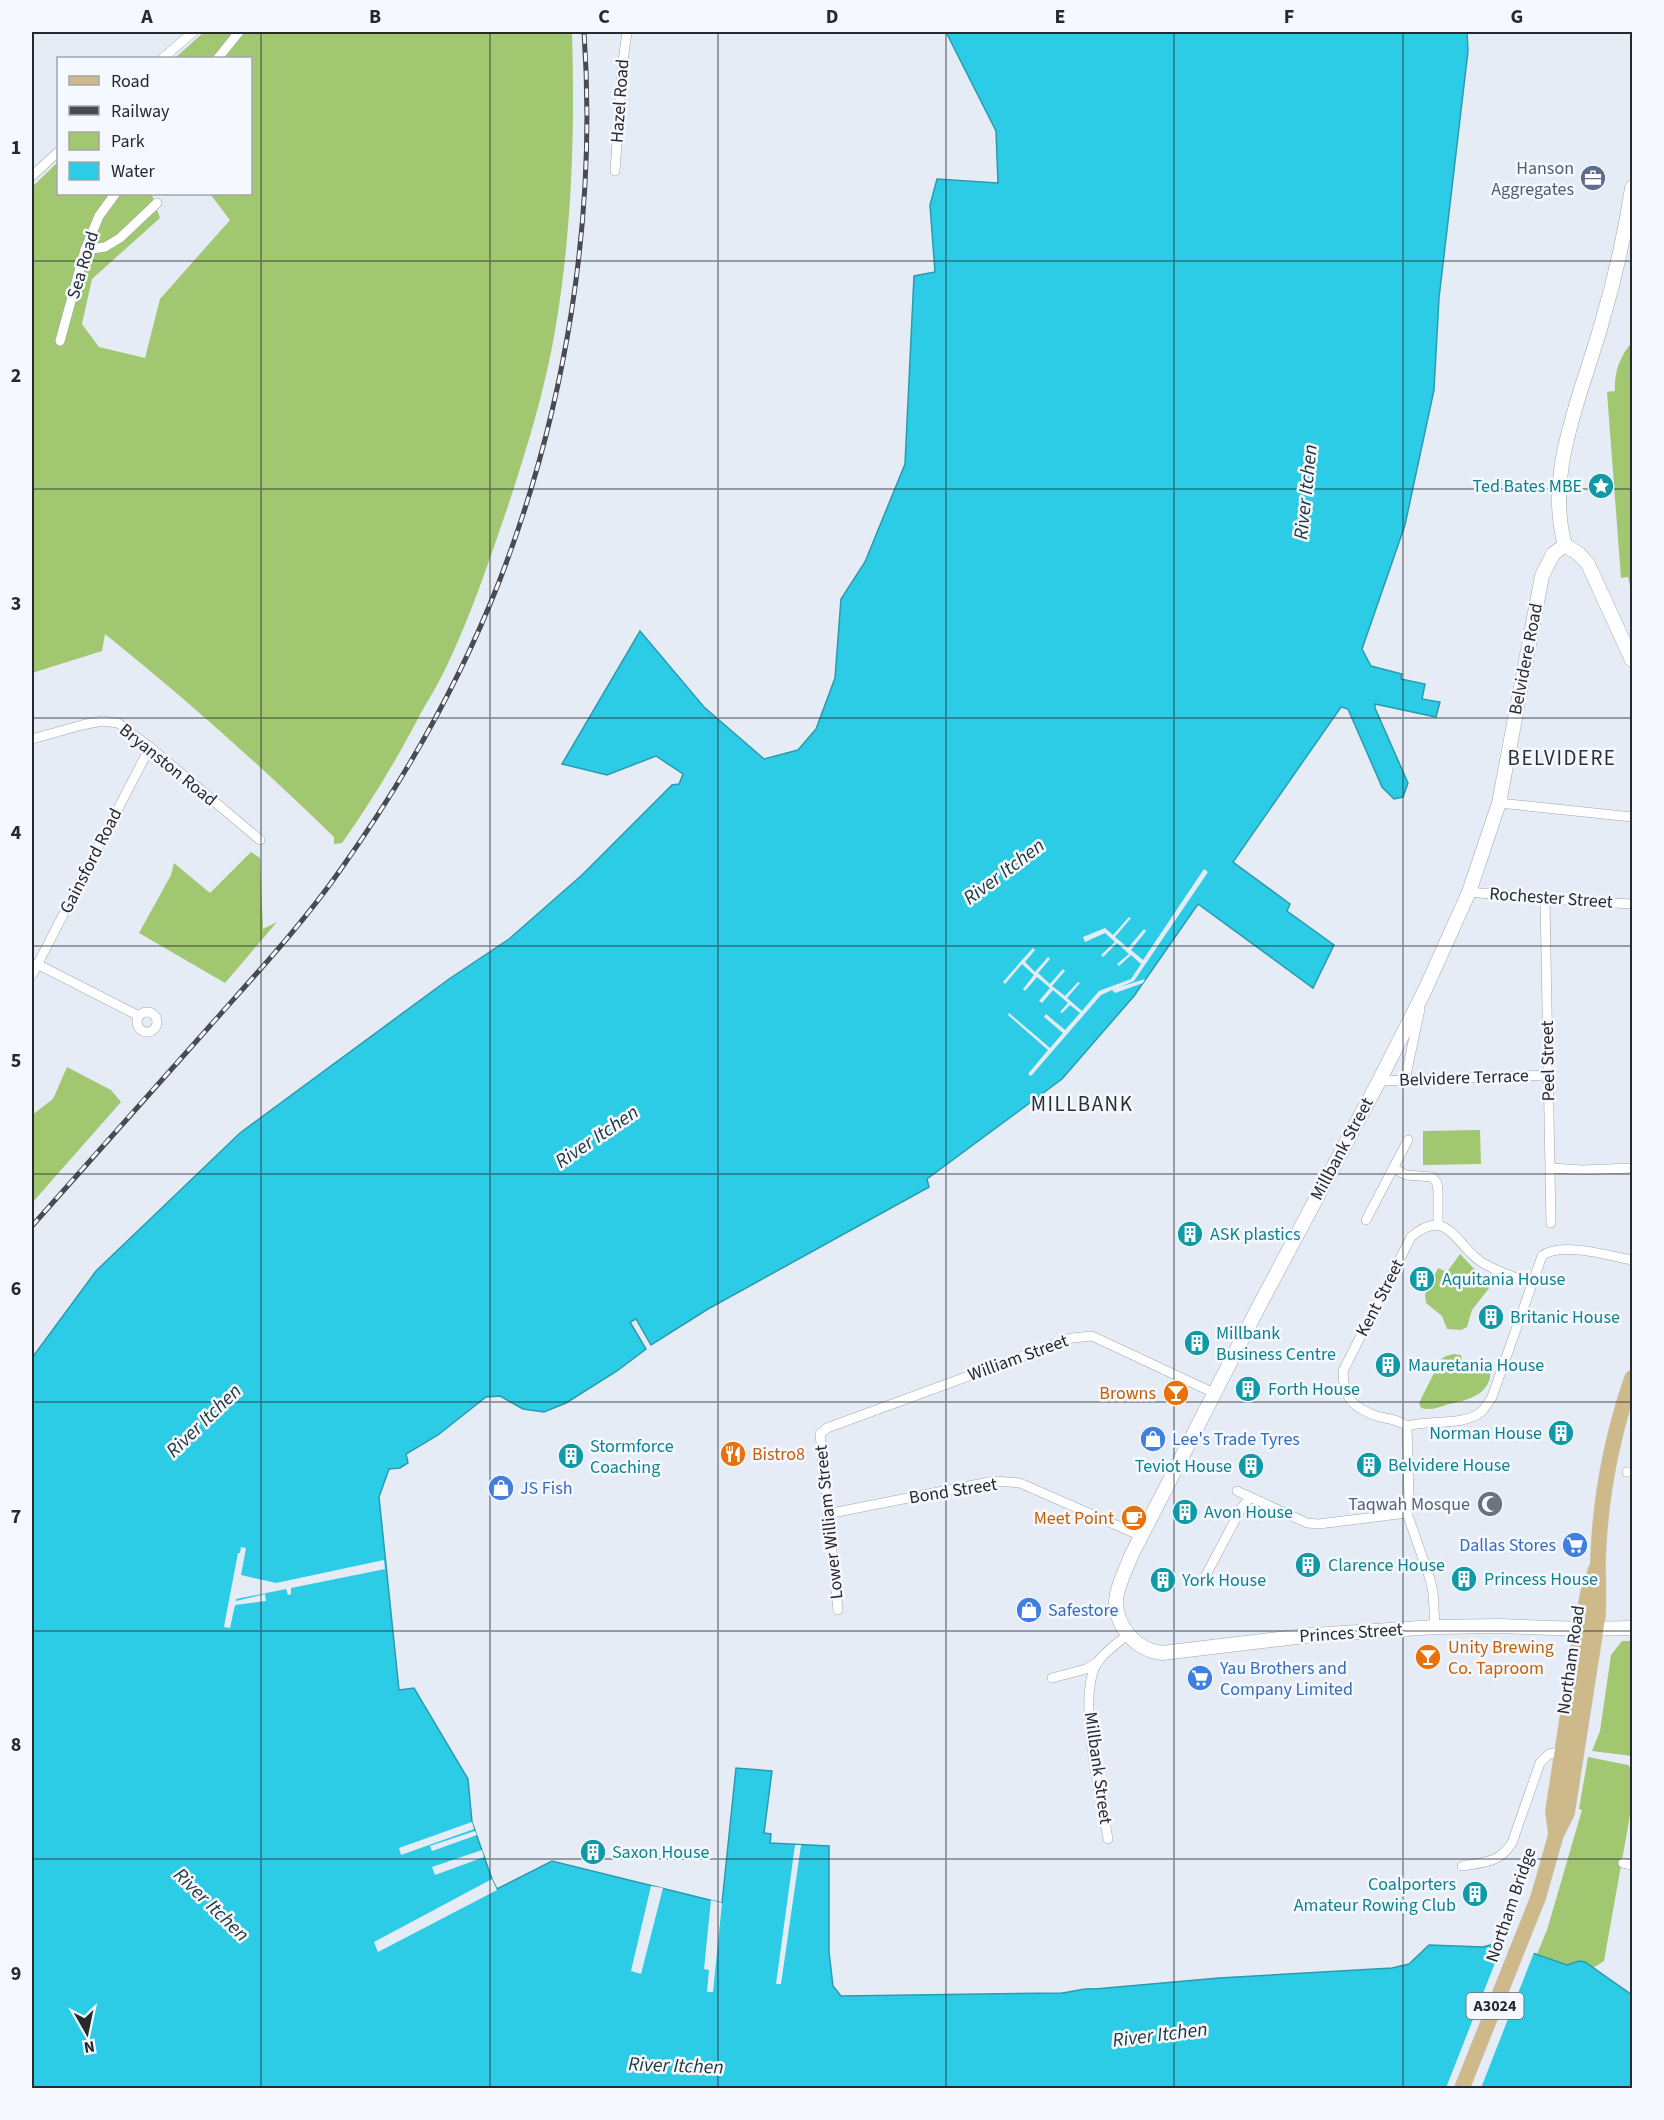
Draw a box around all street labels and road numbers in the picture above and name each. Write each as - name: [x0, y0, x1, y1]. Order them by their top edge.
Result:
- street label: Hazel Road: [605, 58, 635, 144]
- street label: Sea Road: [61, 228, 105, 302]
- street label: Belvidere Road: [1503, 601, 1549, 717]
- street label: Bryanston Road: [114, 718, 222, 812]
- street label: Gainsford Road: [54, 804, 128, 918]
- street label: Rochester Street: [1488, 881, 1614, 915]
- street label: Peel Street: [1535, 1020, 1561, 1102]
- street label: Belvidere Terrace: [1399, 1063, 1529, 1093]
- street label: Millbank Street: [1304, 1093, 1380, 1205]
- street label: Kent Street: [1350, 1255, 1410, 1341]
- street label: William Street: [964, 1328, 1072, 1388]
- street label: Lower William Street: [808, 1444, 850, 1600]
- street label: Bond Street: [907, 1472, 999, 1510]
- street label: Northam Road: [1551, 1604, 1591, 1716]
- street label: Princes Street: [1298, 1617, 1404, 1649]
- street label: Millbank Street: [1078, 1710, 1118, 1826]
- street label: Northam Bridge: [1480, 1844, 1542, 1966]
- road number: A3024: [1466, 1993, 1524, 2019]

